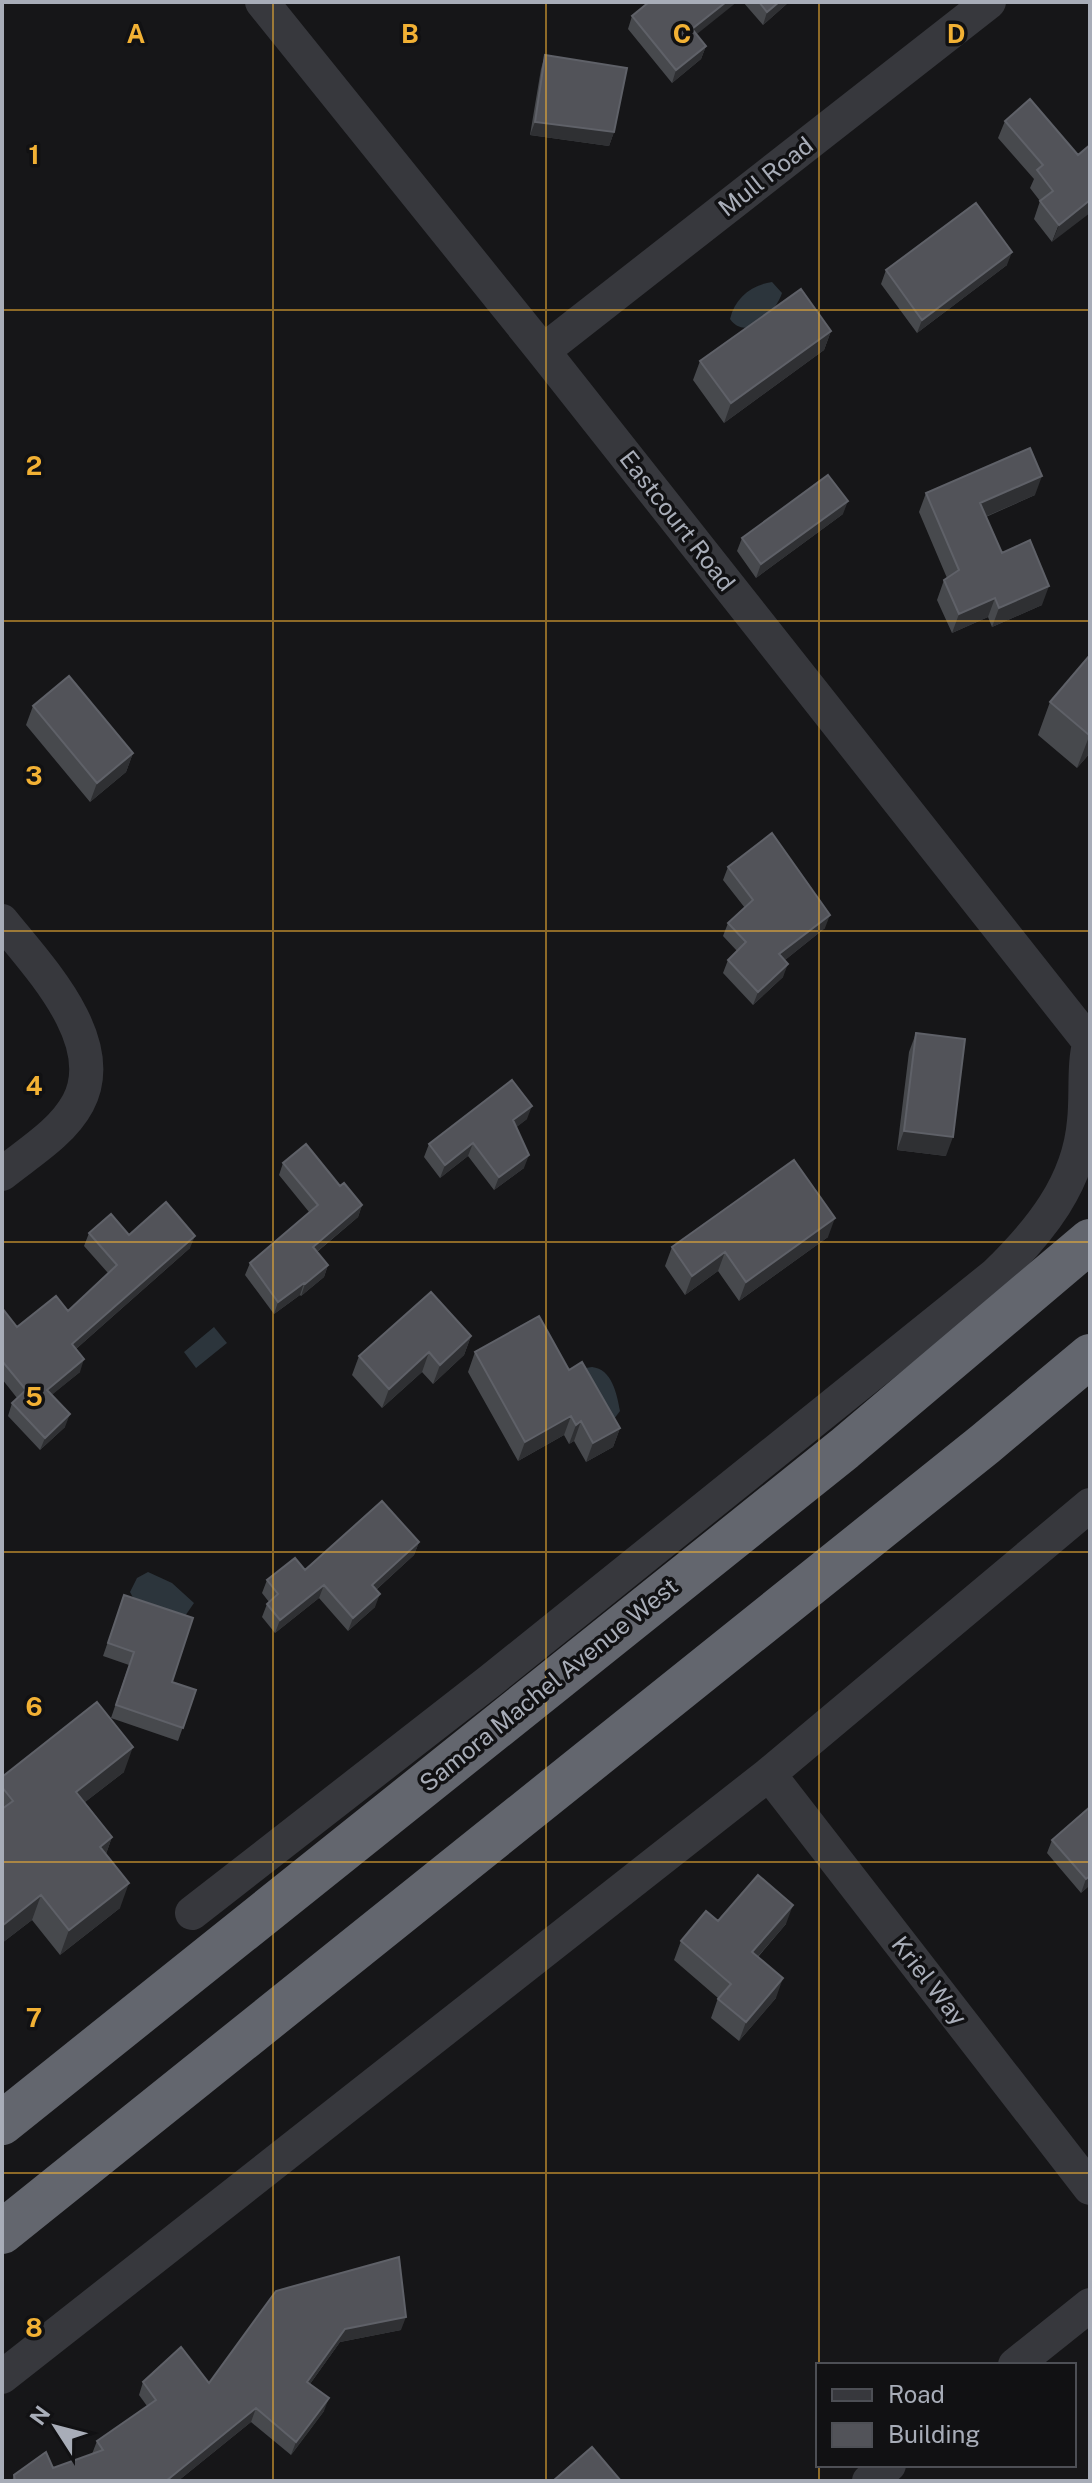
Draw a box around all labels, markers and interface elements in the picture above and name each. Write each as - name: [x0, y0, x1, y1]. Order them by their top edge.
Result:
- text: A: [127, 18, 146, 49]
- text: B: [401, 18, 419, 49]
- text: C: [673, 18, 691, 49]
- text: D: [947, 18, 965, 49]
- street label: Mull Road: [713, 131, 818, 222]
- text: 1: [28, 139, 40, 170]
- street label: Eastcourt Road: [614, 445, 741, 596]
- text: 2: [26, 450, 42, 481]
- text: 3: [25, 760, 43, 791]
- text: 4: [25, 1070, 43, 1101]
- text: 5: [25, 1381, 43, 1412]
- street label: Samora Machel Avenue West: [414, 1572, 683, 1797]
- text: 6: [25, 1691, 43, 1722]
- street label: Kriel Way: [886, 1930, 973, 2031]
- text: 7: [26, 2002, 42, 2033]
- text: 8: [25, 2312, 43, 2343]
- legend: [816, 2363, 1076, 2467]
- text: Road: [888, 2380, 945, 2408]
- north arrow: [16, 2387, 96, 2467]
- text: N: [24, 2401, 55, 2430]
- text: Building: [888, 2420, 980, 2448]

